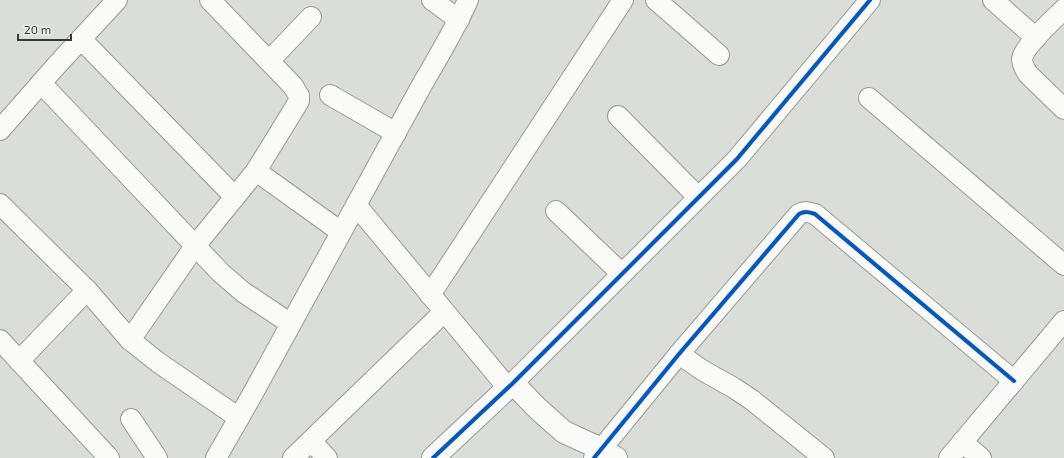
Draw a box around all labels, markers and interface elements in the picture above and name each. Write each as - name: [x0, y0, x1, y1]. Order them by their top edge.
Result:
- scale bar: [18, 16, 71, 42]
- text: 20 m: [24, 22, 51, 36]

